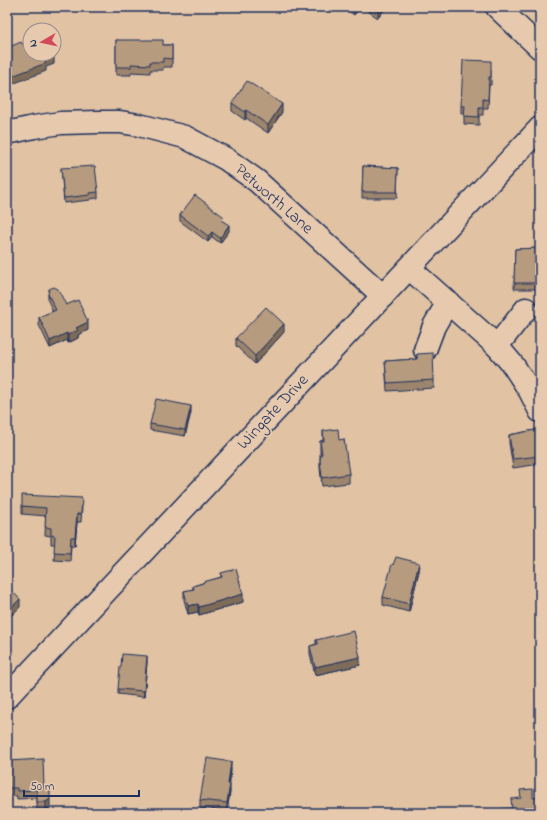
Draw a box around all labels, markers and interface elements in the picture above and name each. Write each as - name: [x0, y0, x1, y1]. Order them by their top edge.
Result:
- north arrow: [22, 22, 62, 62]
- text: N: [25, 38, 42, 48]
- street label: Petworth Lane: [229, 158, 319, 240]
- street label: Wingate Drive: [231, 368, 316, 457]
- scale bar: [24, 772, 139, 798]
- text: 50 m: [30, 778, 54, 796]

